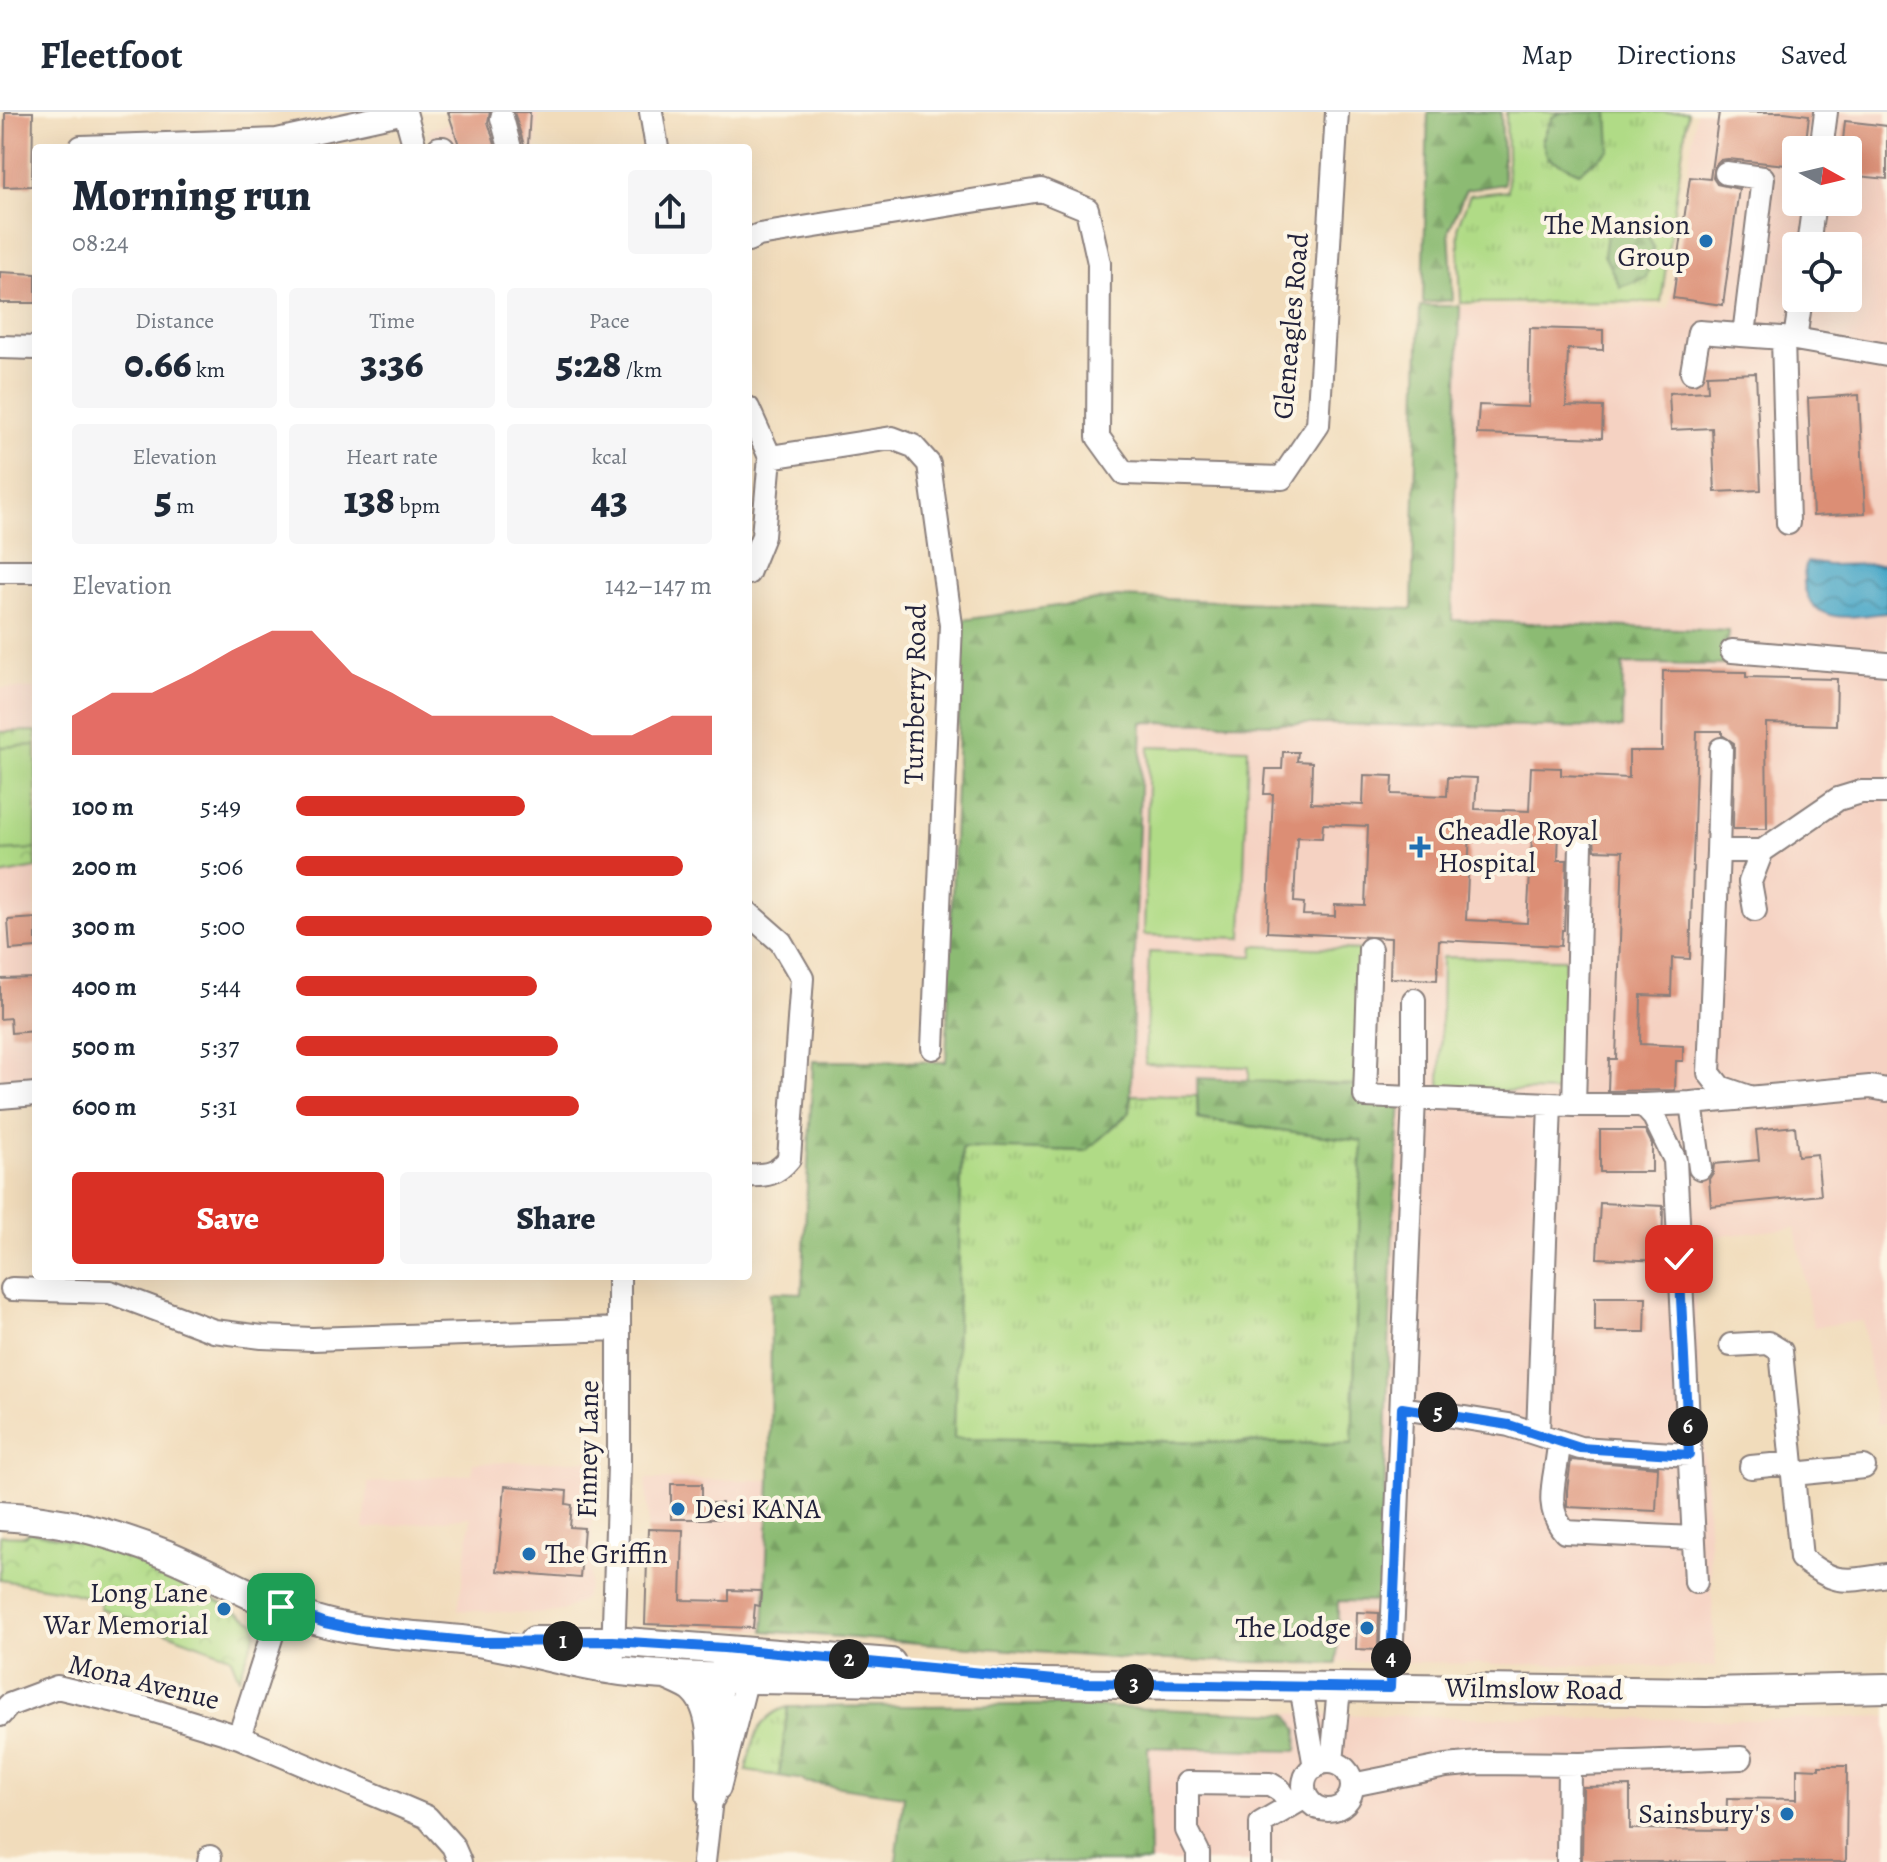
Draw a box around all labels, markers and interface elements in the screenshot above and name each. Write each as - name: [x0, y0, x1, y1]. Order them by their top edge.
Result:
- text: Fleetfoot: [40, 29, 183, 81]
- text: Map: [1521, 36, 1572, 74]
- text: Directions: [1616, 36, 1737, 74]
- text: Saved: [1781, 36, 1847, 74]
- north arrow: [1782, 136, 1862, 216]
- map controls: [1782, 136, 1862, 312]
- text: Morning run: [72, 165, 311, 225]
- button: share: [628, 170, 712, 254]
- place label: The Mansion Group: [1544, 206, 1690, 276]
- text: 08:24: [72, 225, 129, 260]
- street label: Gleneagles Road: [1264, 230, 1318, 421]
- marker: The Mansion Group: [1697, 232, 1715, 250]
- button: locate: [1782, 232, 1862, 312]
- text: Distance: [135, 306, 214, 336]
- text: Time: [369, 306, 415, 336]
- text: Pace: [589, 306, 630, 336]
- text: 0.66: [124, 336, 192, 391]
- text: 3:36: [360, 336, 424, 391]
- text: 5:28: [556, 336, 621, 391]
- text: km: [192, 355, 225, 385]
- text: /km: [621, 355, 662, 385]
- text: Elevation: [132, 442, 217, 472]
- text: Heart rate: [346, 442, 438, 472]
- text: kcal: [592, 442, 627, 472]
- text: 5: [155, 472, 172, 527]
- text: 138: [344, 472, 395, 527]
- text: 43: [591, 472, 628, 527]
- text: m: [172, 491, 195, 521]
- text: bpm: [395, 491, 440, 521]
- text: Elevation: [72, 568, 172, 603]
- text: 142–147 m: [605, 568, 712, 603]
- street label: Turnberry Road: [894, 602, 936, 785]
- text: 100 m: [72, 789, 134, 824]
- text: 5:49: [200, 789, 241, 824]
- place label: Cheadle Royal Hospital: [1438, 812, 1598, 882]
- marker: Cheadle Royal Hospital: [1409, 836, 1431, 858]
- text: 200 m: [72, 849, 137, 884]
- text: 5:06: [200, 849, 243, 884]
- text: 300 m: [72, 909, 136, 944]
- text: 5:00: [200, 909, 245, 944]
- text: 400 m: [72, 969, 137, 1004]
- text: 5:44: [200, 969, 241, 1004]
- text: 500 m: [72, 1029, 136, 1064]
- text: 5:37: [200, 1029, 239, 1064]
- text: 600 m: [72, 1089, 137, 1124]
- text: 5:31: [200, 1089, 237, 1124]
- button: Save: [72, 1172, 384, 1264]
- button: Share: [400, 1172, 712, 1264]
- pin: [1645, 1225, 1713, 1293]
- icon: check: [1657, 1237, 1701, 1281]
- street label: Finney Lane: [568, 1380, 608, 1518]
- pin: 5: [1418, 1392, 1458, 1432]
- text: 5: [1433, 1397, 1443, 1427]
- pin: 6: [1668, 1406, 1708, 1446]
- text: 6: [1683, 1411, 1693, 1441]
- place label: Desi KANA: [694, 1490, 821, 1528]
- marker: Desi KANA: [669, 1500, 687, 1518]
- place label: The Griffin: [545, 1535, 668, 1573]
- marker: The Griffin: [520, 1545, 538, 1563]
- pin: [247, 1573, 315, 1641]
- place label: Long Lane War Memorial: [42, 1574, 208, 1644]
- icon: arrive: [259, 1585, 303, 1629]
- marker: Long Lane War Memorial: [215, 1600, 233, 1618]
- place label: The Lodge: [1235, 1609, 1351, 1647]
- marker: The Lodge: [1358, 1619, 1376, 1637]
- pin: 1: [543, 1621, 583, 1661]
- text: 1: [559, 1626, 567, 1656]
- pin: 4: [1371, 1638, 1411, 1678]
- pin: 2: [829, 1639, 869, 1679]
- text: 4: [1386, 1643, 1396, 1673]
- text: 2: [844, 1644, 854, 1674]
- street label: Mona Avenue: [64, 1645, 224, 1719]
- pin: 3: [1114, 1664, 1154, 1704]
- street label: Wilmslow Road: [1444, 1668, 1624, 1710]
- text: 3: [1129, 1669, 1139, 1699]
- place label: Sainsbury's: [1638, 1795, 1771, 1833]
- marker: Sainsbury's: [1778, 1805, 1796, 1823]

